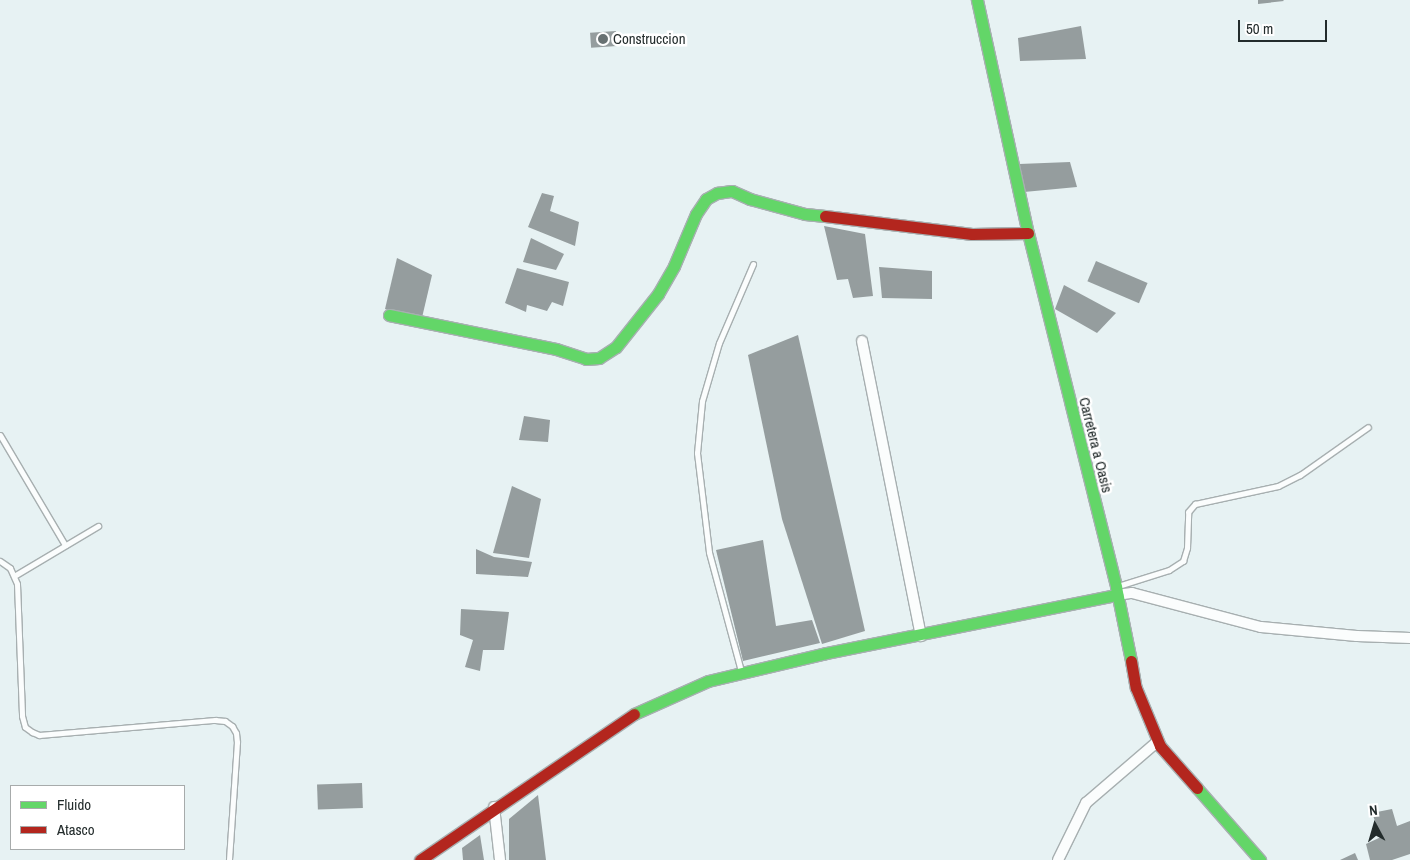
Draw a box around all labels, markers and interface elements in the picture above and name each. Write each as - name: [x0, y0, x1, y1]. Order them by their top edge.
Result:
- scale bar: [1240, 10, 1329, 42]
- text: 50 m: [1246, 18, 1273, 39]
- place label: Construccion: [613, 30, 685, 48]
- marker: Construccion: [597, 33, 609, 45]
- street label: Carretera a Oasis: [1075, 395, 1117, 495]
- legend: [10, 785, 185, 850]
- text: Fluido: [57, 794, 91, 815]
- north arrow: [1350, 800, 1400, 850]
- text: N: [1368, 801, 1378, 819]
- text: Atasco: [57, 819, 95, 840]

